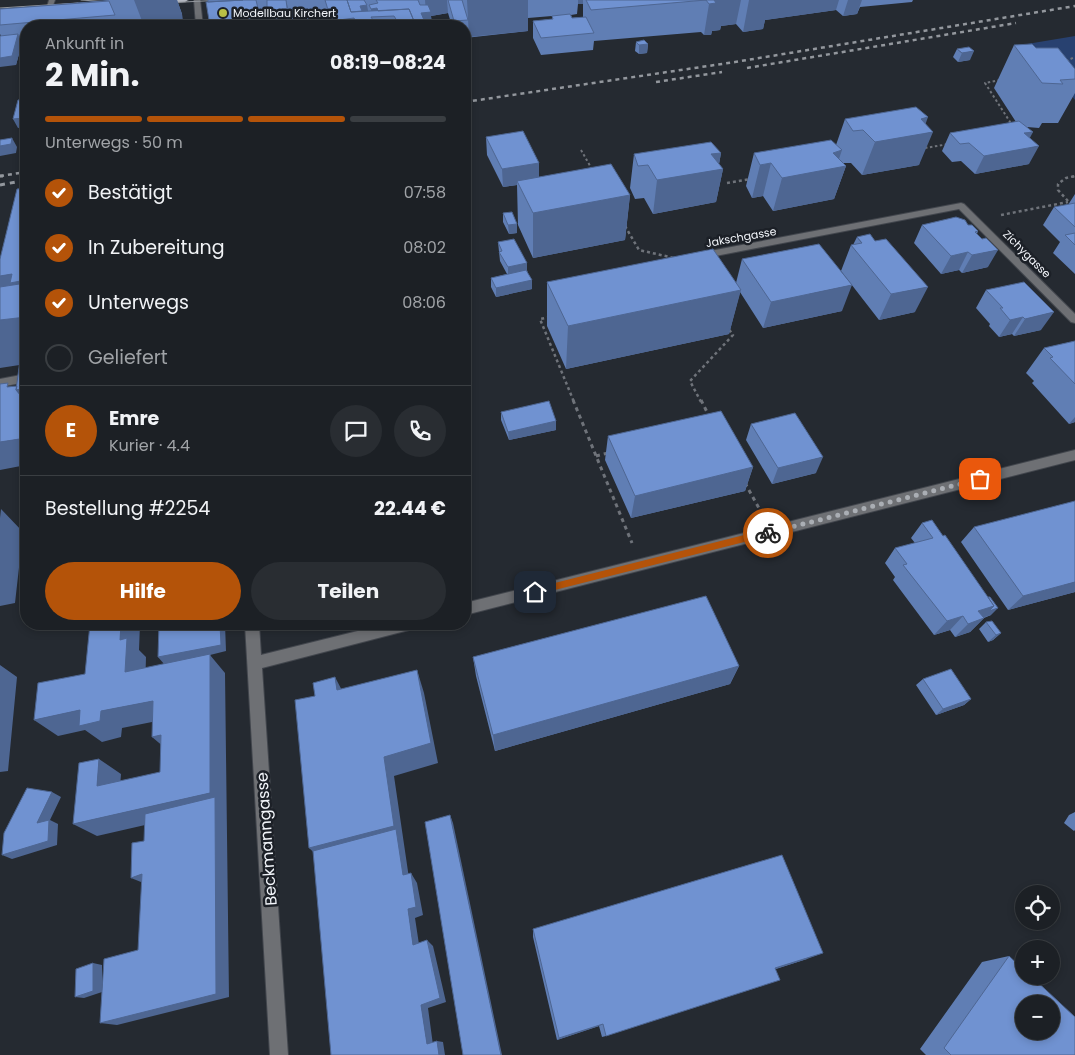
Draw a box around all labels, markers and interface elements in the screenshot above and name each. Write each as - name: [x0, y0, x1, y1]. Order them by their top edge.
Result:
- place label: Modellbau Kirchert: [233, 5, 336, 21]
- marker: Modellbau Kirchert: [217, 7, 229, 19]
- text: Ankunft in: [45, 32, 124, 55]
- text: 08:19–08:24: [330, 49, 446, 76]
- text: 2 Min.: [45, 52, 139, 97]
- text: Unterwegs · 50 m: [45, 131, 183, 154]
- icon: check: [45, 179, 73, 207]
- text: Bestätigt: [88, 179, 172, 206]
- text: 07:58: [404, 181, 446, 204]
- street label: Jakschgasse: [704, 223, 778, 251]
- street label: Zichygasse: [1000, 227, 1055, 282]
- icon: check: [45, 234, 73, 262]
- text: In Zubereitung: [88, 234, 225, 261]
- text: 08:02: [403, 236, 446, 259]
- icon: check: [45, 289, 73, 317]
- text: Unterwegs: [88, 289, 189, 316]
- text: 08:06: [402, 291, 446, 314]
- text: Geliefert: [88, 344, 168, 371]
- text: Emre: [109, 405, 159, 432]
- button: chat: [330, 405, 382, 457]
- button: phone: [394, 405, 446, 457]
- text: E: [66, 417, 76, 444]
- text: Kurier · 4.4: [109, 434, 190, 457]
- pin: [959, 458, 1001, 500]
- icon: bag: [966, 465, 994, 493]
- text: Bestellung #2254: [45, 495, 210, 522]
- text: 22.44 €: [374, 495, 446, 522]
- courier: [743, 508, 793, 558]
- icon: bike: [754, 519, 782, 547]
- button: Hilfe: [45, 562, 241, 620]
- button: Teilen: [251, 562, 446, 620]
- pin: [514, 571, 556, 613]
- icon: home: [521, 578, 549, 606]
- street label: Beckmanngasse: [250, 771, 283, 906]
- map controls: [1015, 885, 1060, 1040]
- button: locate: [1015, 885, 1060, 930]
- button: +: [1015, 940, 1060, 985]
- button: −: [1015, 995, 1060, 1040]

